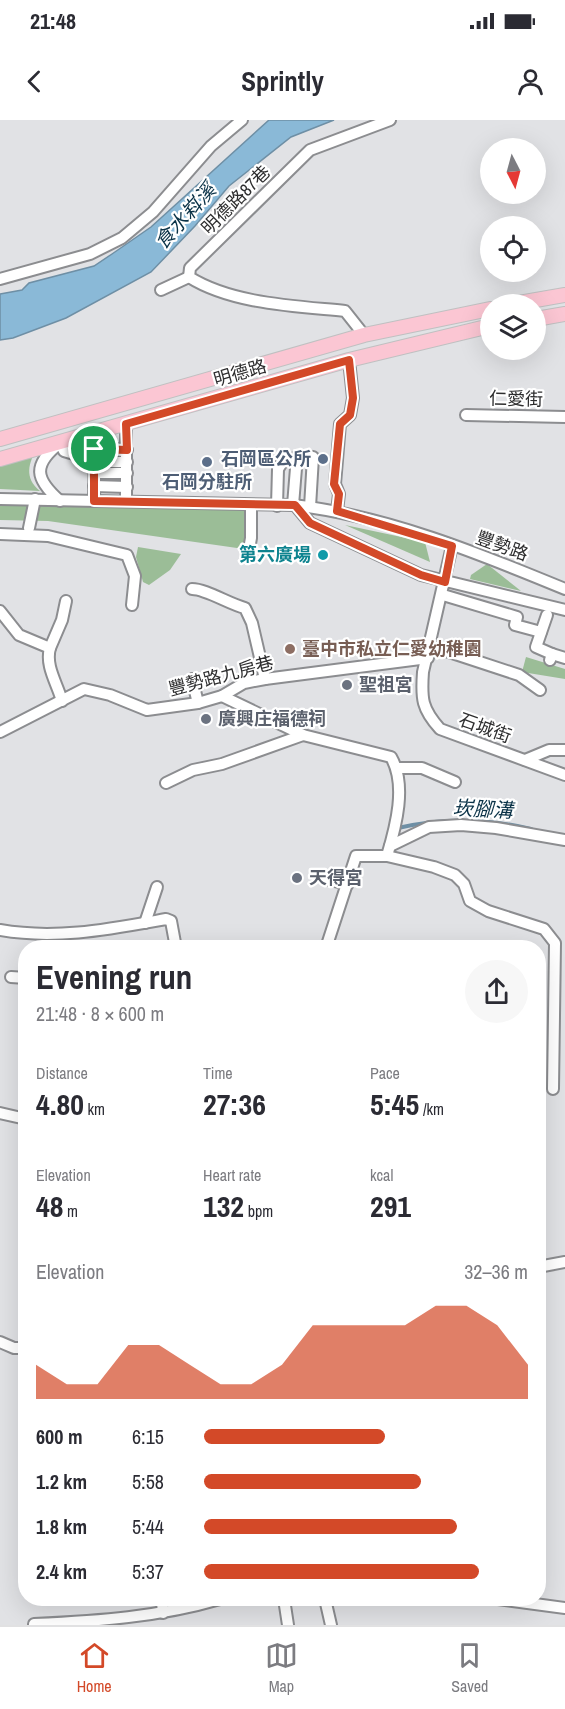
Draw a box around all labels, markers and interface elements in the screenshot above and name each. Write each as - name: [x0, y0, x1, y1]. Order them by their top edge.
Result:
- text: 21:48: [30, 6, 76, 36]
- text: Sprintly: [241, 63, 324, 99]
- icon: back: [18, 65, 51, 98]
- icon: person: [514, 65, 547, 98]
- north arrow: [480, 138, 546, 204]
- map controls: [480, 138, 546, 360]
- street label: 明德路87巷: [196, 160, 276, 240]
- water label: 食水嵙溪: [148, 175, 223, 254]
- button: locate: [480, 216, 546, 282]
- button: layers: [480, 294, 546, 360]
- street label: 明德路: [210, 353, 269, 392]
- street label: 仁愛街: [489, 386, 543, 411]
- pin: [68, 423, 119, 474]
- icon: arrive: [77, 432, 110, 465]
- place label: 石岡區公所: [221, 446, 311, 471]
- marker: 石岡區公所: [316, 452, 330, 466]
- marker: 石岡分駐所: [200, 455, 214, 469]
- place label: 石岡分駐所: [162, 469, 252, 494]
- street label: 豐勢路: [473, 525, 532, 567]
- place label: 第六廣場: [239, 542, 311, 567]
- marker: 第六廣場: [316, 548, 330, 562]
- place label: 臺中市私立仁愛幼稚園: [302, 636, 482, 661]
- marker: 臺中市私立仁愛幼稚園: [283, 642, 297, 656]
- street label: 豐勢路九房巷: [165, 649, 276, 702]
- place label: 聖祖宮: [359, 672, 413, 697]
- marker: 聖祖宮: [340, 678, 354, 692]
- place label: 廣興庄福德祠: [218, 706, 326, 731]
- street label: 石城街: [456, 707, 515, 749]
- marker: 廣興庄福德祠: [199, 712, 213, 726]
- water label: 崁腳溝: [452, 793, 517, 824]
- place label: 天得宮: [309, 865, 363, 890]
- marker: 天得宮: [290, 871, 304, 885]
- text: Evening run: [36, 955, 192, 999]
- button: share: [465, 960, 528, 1023]
- text: 21:48 · 8 × 600 m: [36, 1000, 164, 1027]
- text: Distance: [36, 1062, 88, 1084]
- text: Time: [203, 1062, 233, 1084]
- text: Pace: [370, 1062, 400, 1084]
- text: 4.80: [36, 1084, 84, 1124]
- text: 27:36: [203, 1084, 266, 1124]
- text: 5:45: [370, 1084, 419, 1124]
- text: km: [84, 1098, 105, 1120]
- text: /km: [419, 1098, 444, 1120]
- text: Elevation: [36, 1164, 91, 1186]
- text: Heart rate: [203, 1164, 261, 1186]
- text: kcal: [370, 1164, 393, 1186]
- text: 48: [36, 1186, 63, 1226]
- text: 132: [203, 1186, 244, 1226]
- text: 291: [370, 1186, 411, 1226]
- text: m: [63, 1200, 78, 1222]
- text: bpm: [244, 1200, 273, 1222]
- text: Elevation: [36, 1258, 104, 1285]
- text: 32–36 m: [464, 1258, 528, 1285]
- text: 600 m: [36, 1423, 83, 1450]
- text: 6:15: [132, 1423, 164, 1450]
- text: 1.2 km: [36, 1468, 87, 1495]
- text: 5:58: [132, 1468, 164, 1495]
- text: 1.8 km: [36, 1513, 87, 1540]
- text: 5:44: [132, 1513, 164, 1540]
- text: 2.4 km: [36, 1558, 87, 1585]
- text: 5:37: [132, 1558, 164, 1585]
- tab: Home: [77, 1639, 112, 1697]
- tab: Map: [265, 1639, 298, 1697]
- tab: Saved: [451, 1639, 488, 1697]

